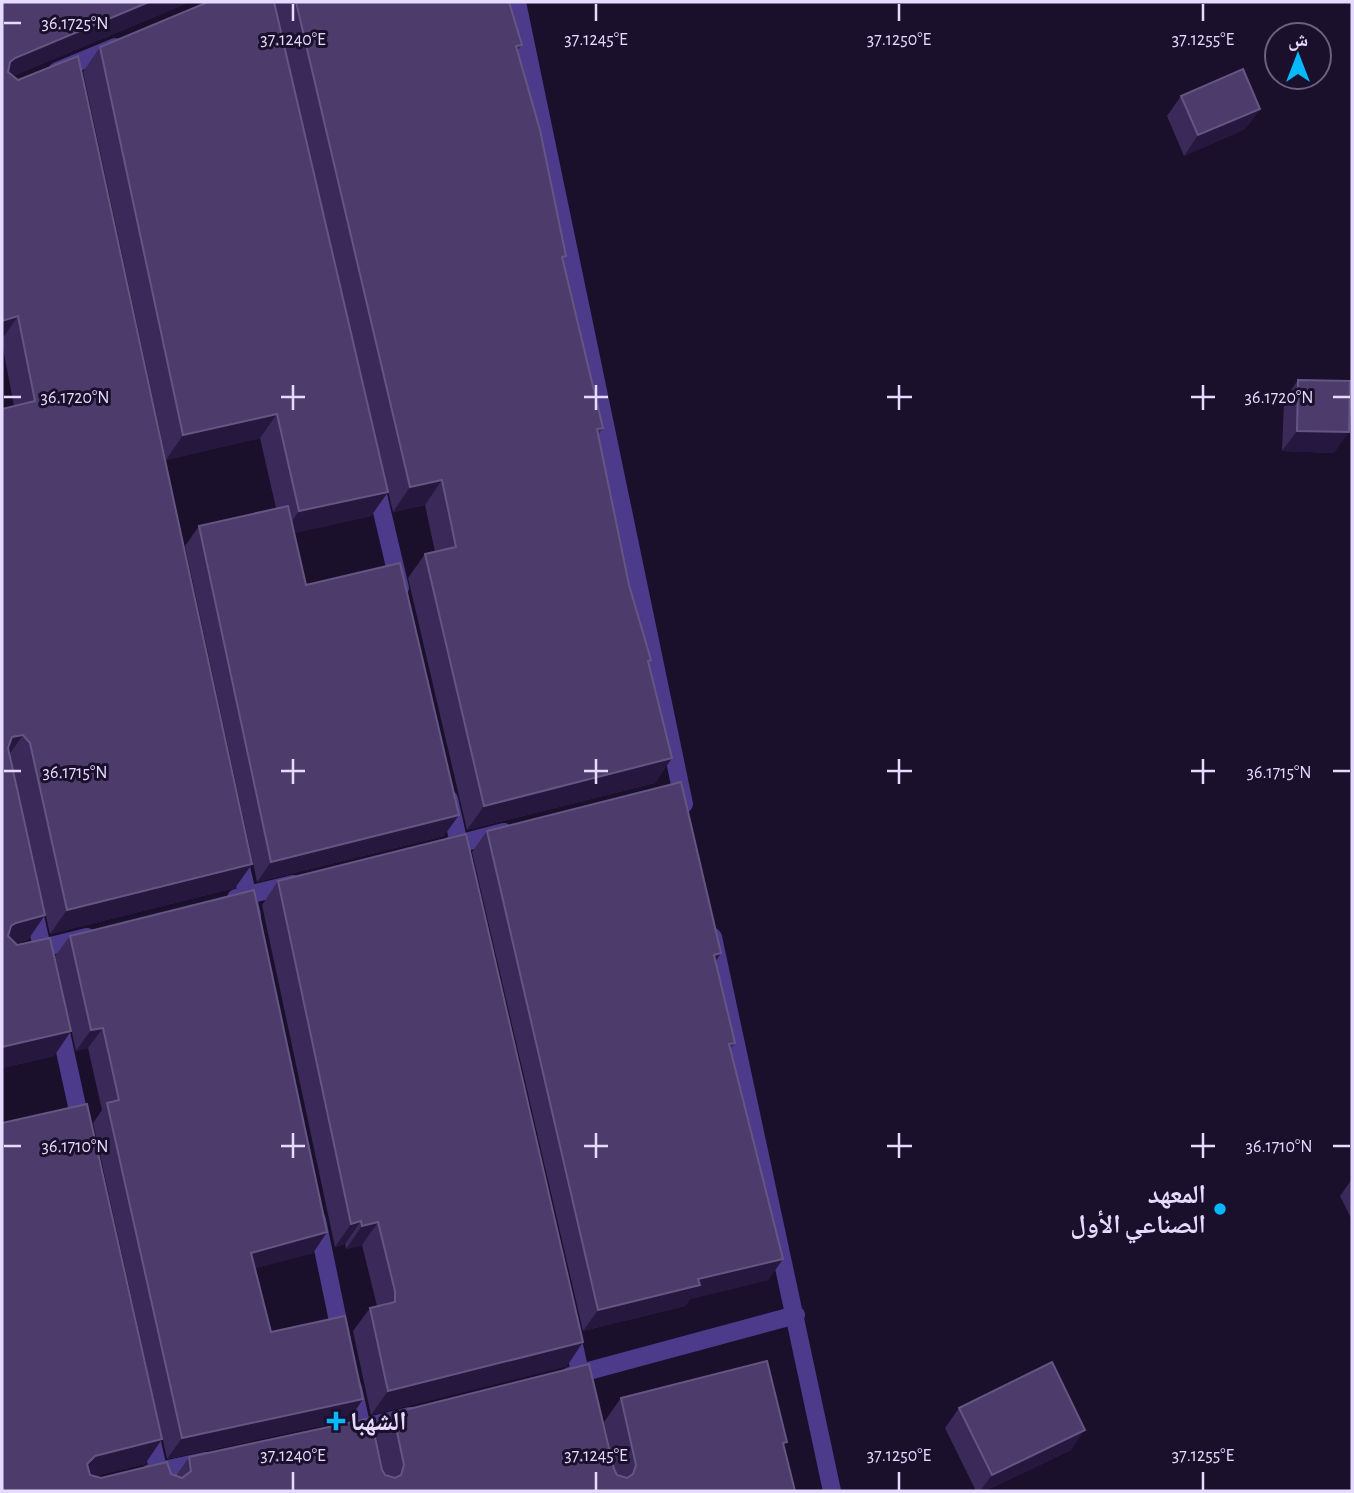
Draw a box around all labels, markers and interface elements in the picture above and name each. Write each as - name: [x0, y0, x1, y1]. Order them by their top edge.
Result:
- text: 36.1725°N: [42, 15, 108, 33]
- north arrow: [1263, 21, 1333, 91]
- text: 37.1240°E: [260, 31, 326, 49]
- text: 37.1245°E: [564, 31, 628, 49]
- text: 37.1250°E: [867, 31, 932, 49]
- text: 37.1255°E: [1172, 31, 1235, 49]
- text: ش: [1288, 31, 1308, 51]
- text: 36.1720°N: [41, 389, 109, 407]
- text: 36.1720°N: [1245, 389, 1313, 407]
- text: 36.1715°N: [43, 764, 107, 782]
- text: 36.1715°N: [1247, 764, 1311, 782]
- text: 36.1710°N: [42, 1138, 108, 1156]
- text: 36.1710°N: [1246, 1138, 1312, 1156]
- place label: المعهد الصناعي الأول: [1070, 1182, 1206, 1244]
- marker: المعهد الصناعي الأول: [1212, 1201, 1228, 1217]
- place label: الشهبا: [350, 1409, 407, 1436]
- marker: الشهبا: [328, 1413, 344, 1429]
- text: 37.1240°E: [260, 1447, 326, 1465]
- text: 37.1245°E: [564, 1447, 628, 1465]
- text: 37.1250°E: [867, 1447, 932, 1465]
- text: 37.1255°E: [1172, 1447, 1235, 1465]

